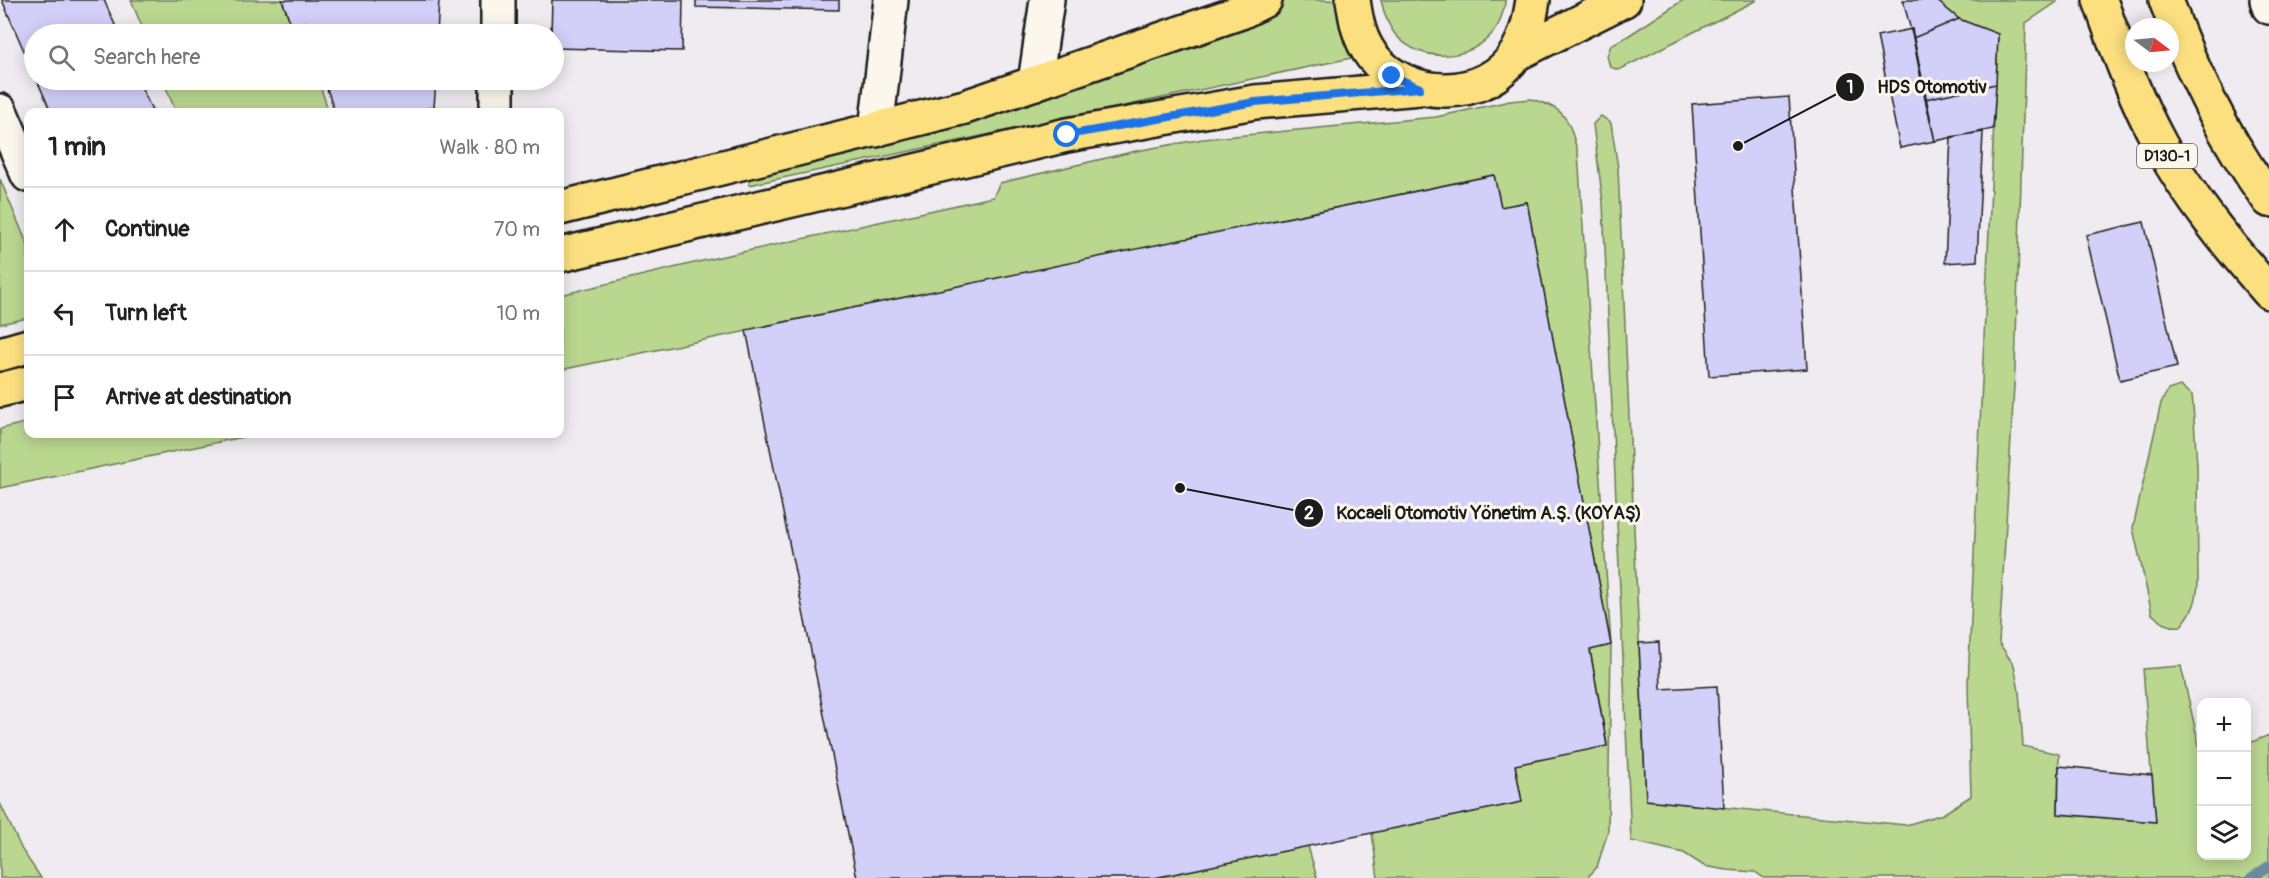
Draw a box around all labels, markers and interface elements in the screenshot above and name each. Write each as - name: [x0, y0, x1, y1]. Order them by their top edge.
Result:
- north arrow: [2125, 18, 2179, 72]
- search box: [24, 24, 564, 90]
- icon: search: [45, 41, 78, 74]
- text: Search here: [93, 43, 200, 71]
- route end: [1378, 62, 1404, 88]
- callout: HDS Otomotiv: [1835, 69, 1999, 105]
- text: 1: [1846, 76, 1854, 99]
- text: HDS Otomotiv: [1877, 76, 1987, 99]
- route start: [1053, 121, 1079, 147]
- text: 1 min: [48, 131, 106, 163]
- text: Walk · 80 m: [440, 135, 540, 160]
- road number: D130-1: [2137, 144, 2197, 168]
- icon: ahead: [48, 213, 81, 246]
- text: Continue: [105, 215, 189, 243]
- text: 70 m: [494, 217, 540, 242]
- icon: left: [48, 297, 81, 330]
- text: Turn left: [105, 299, 187, 327]
- text: 10 m: [496, 301, 540, 326]
- icon: arrive: [48, 381, 81, 414]
- text: Arrive at destination: [105, 383, 291, 411]
- callout: Kocaeli Otomotiv Yönetim A.Ş. (KOYAŞ): [1294, 495, 1653, 531]
- text: 2: [1304, 502, 1314, 525]
- text: Kocaeli Otomotiv Yönetim A.Ş. (KOYAŞ): [1336, 502, 1642, 525]
- map controls: [2197, 698, 2251, 860]
- button: +: [2197, 698, 2251, 752]
- button: −: [2197, 752, 2251, 806]
- button: layers: [2197, 806, 2251, 860]

